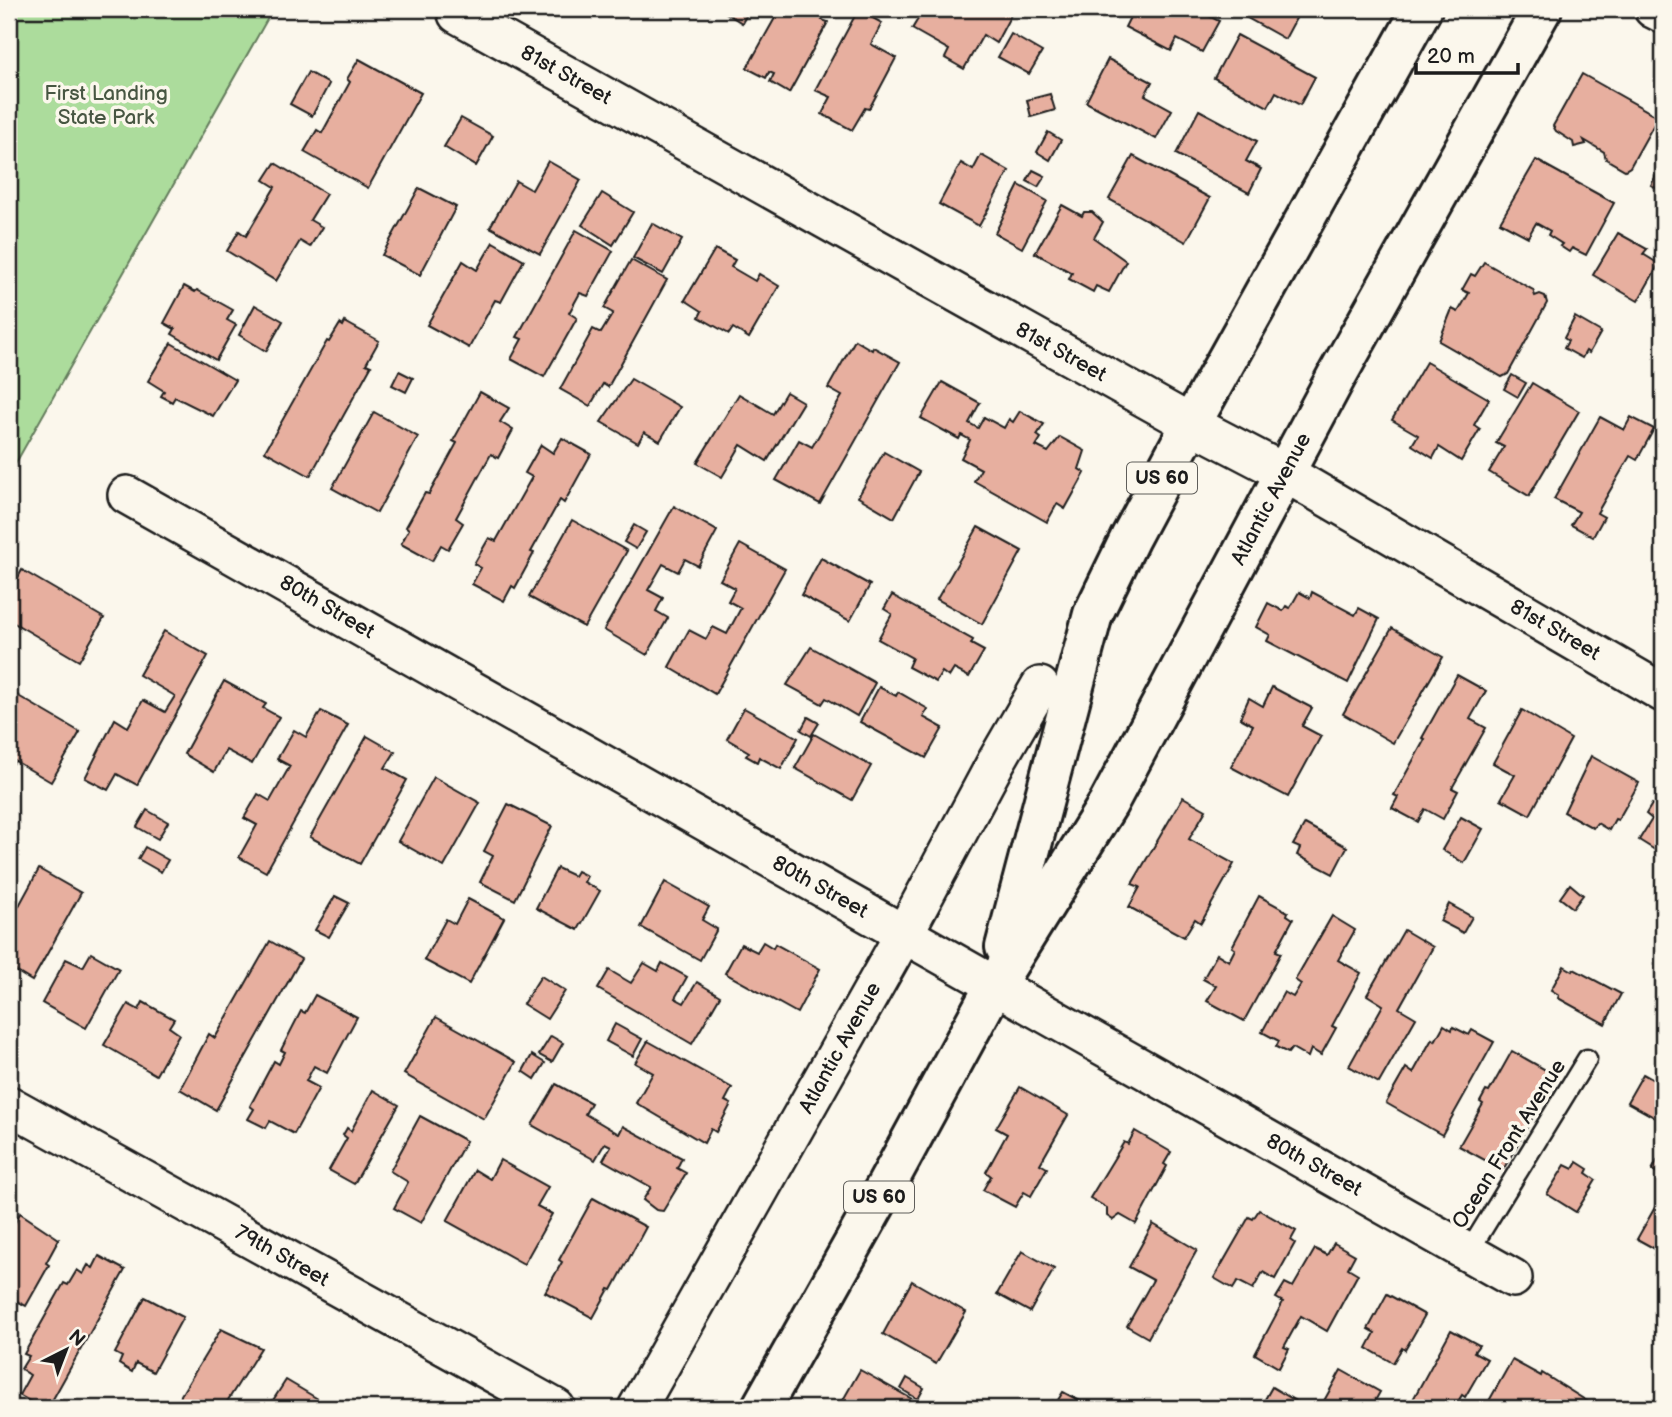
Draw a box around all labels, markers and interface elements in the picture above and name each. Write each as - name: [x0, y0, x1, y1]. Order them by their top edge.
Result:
- scale bar: [1416, 32, 1518, 76]
- street label: 81st Street: [516, 40, 616, 110]
- text: 20 m: [1427, 44, 1475, 69]
- park label: First Landing State Park: [44, 81, 168, 130]
- street label: 81st Street: [1011, 317, 1111, 387]
- street label: Atlantic Avenue: [1226, 429, 1316, 569]
- road number: US 60: [1127, 463, 1197, 494]
- street label: 80th Street: [275, 570, 379, 644]
- street label: 81st Street: [1505, 594, 1605, 666]
- street label: 80th Street: [768, 850, 873, 924]
- street label: Atlantic Avenue: [794, 978, 886, 1118]
- street label: Ocean Front Avenue: [1447, 1055, 1571, 1233]
- street label: 80th Street: [1262, 1128, 1367, 1202]
- road number: US 60: [844, 1182, 914, 1212]
- street label: 79th Street: [231, 1220, 334, 1292]
- north arrow: [32, 1316, 102, 1386]
- text: N: [63, 1325, 89, 1352]

